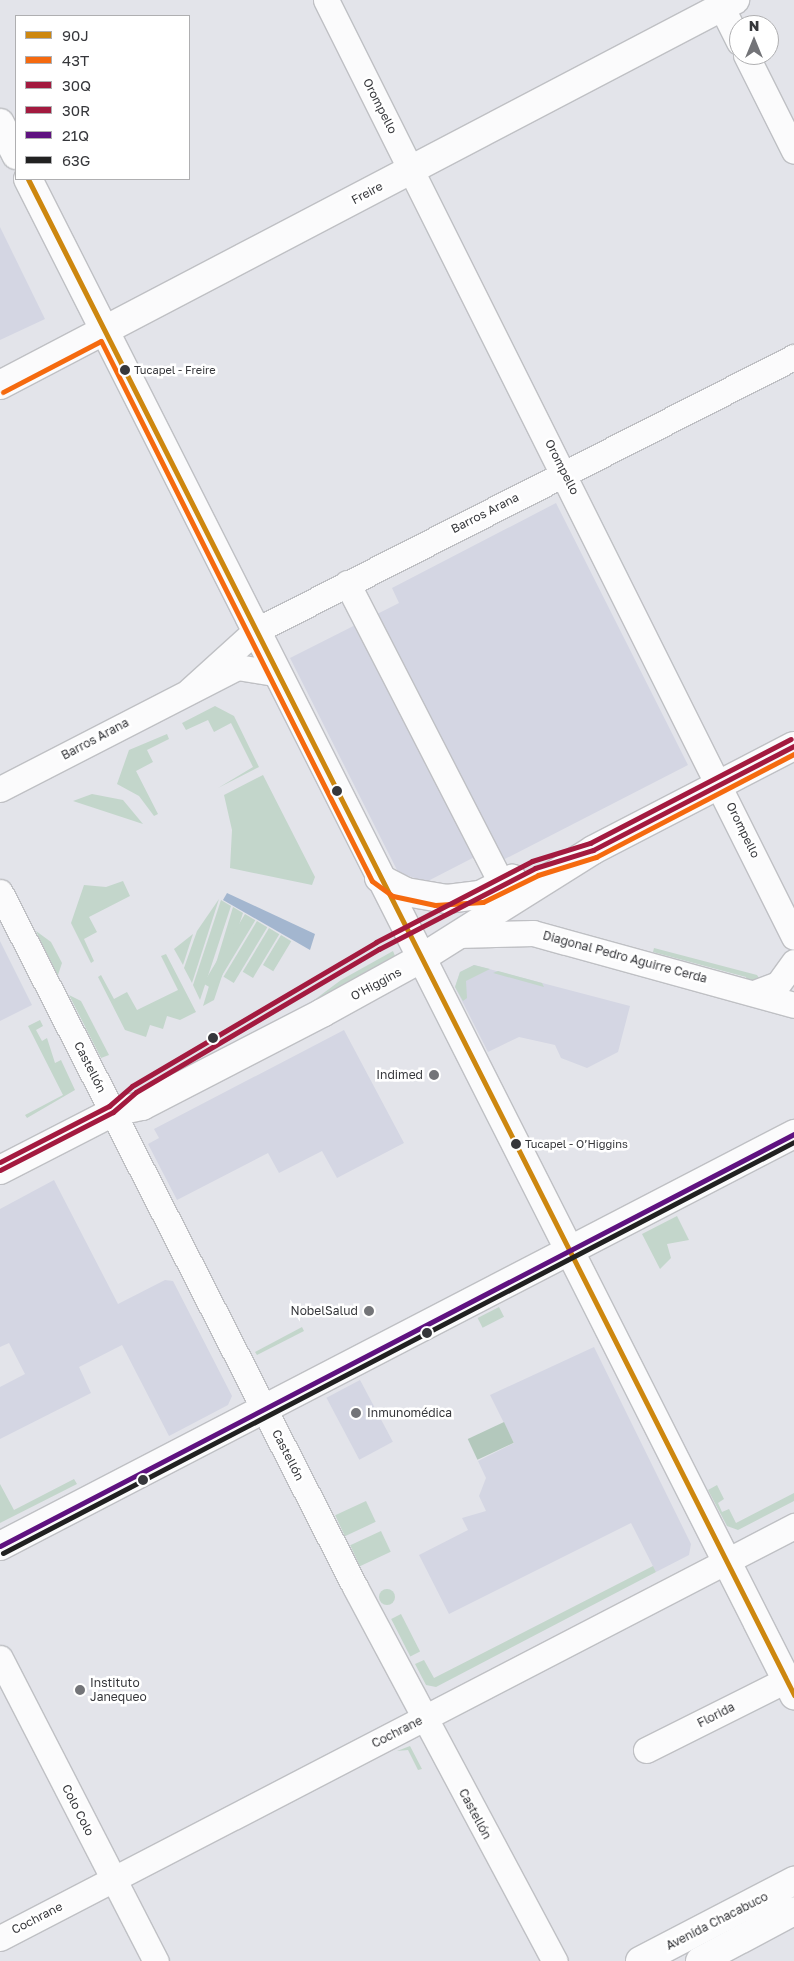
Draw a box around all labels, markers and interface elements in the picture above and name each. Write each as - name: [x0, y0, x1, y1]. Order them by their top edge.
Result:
- legend: [15, 15, 190, 180]
- north arrow: [729, 15, 779, 65]
- text: N: [749, 17, 759, 34]
- text: 90J: [62, 26, 89, 44]
- text: 43T: [62, 51, 89, 69]
- text: 30Q: [62, 76, 91, 94]
- street label: Orompello: [360, 76, 400, 136]
- text: 30R: [62, 101, 90, 119]
- text: 21Q: [62, 126, 89, 144]
- text: 63G: [62, 151, 90, 169]
- street label: Freire: [349, 179, 385, 207]
- place label: Tucapel - Freire: [134, 363, 216, 377]
- marker: Tucapel - Freire: [120, 365, 130, 375]
- street label: Orompello: [542, 437, 582, 497]
- street label: Barros Arana: [449, 490, 521, 536]
- street label: Barros Arana: [59, 715, 131, 763]
- unlabelled marker: [332, 786, 342, 796]
- street label: Orompello: [723, 800, 763, 860]
- street label: Diagonal Pedro Aguirre Cerda: [541, 928, 709, 986]
- street label: O'Higgins: [348, 965, 404, 1003]
- unlabelled marker: [208, 1033, 218, 1043]
- street label: Castellón: [71, 1039, 109, 1095]
- place label: Indimed: [376, 1068, 423, 1082]
- marker: Indimed: [427, 1068, 441, 1082]
- place label: Tucapel - O’Higgins: [525, 1137, 628, 1151]
- marker: Tucapel - O’Higgins: [511, 1139, 521, 1149]
- place label: NobelSalud: [291, 1304, 358, 1318]
- marker: NobelSalud: [362, 1304, 376, 1318]
- unlabelled marker: [422, 1328, 432, 1338]
- marker: Inmunomédica: [349, 1406, 363, 1420]
- place label: Inmunomédica: [367, 1406, 452, 1420]
- street label: Castellón: [269, 1427, 307, 1483]
- unlabelled marker: [138, 1475, 148, 1485]
- place label: Instituto Janequeo: [90, 1676, 147, 1704]
- marker: Instituto Janequeo: [74, 1684, 86, 1696]
- street label: Florida: [695, 1699, 737, 1731]
- street label: Cochrane: [369, 1713, 425, 1751]
- street label: Colo Colo: [59, 1782, 97, 1838]
- street label: Castellón: [456, 1786, 494, 1842]
- street label: Avenida Chacabuco: [664, 1889, 770, 1953]
- street label: Cochrane: [9, 1899, 65, 1937]

